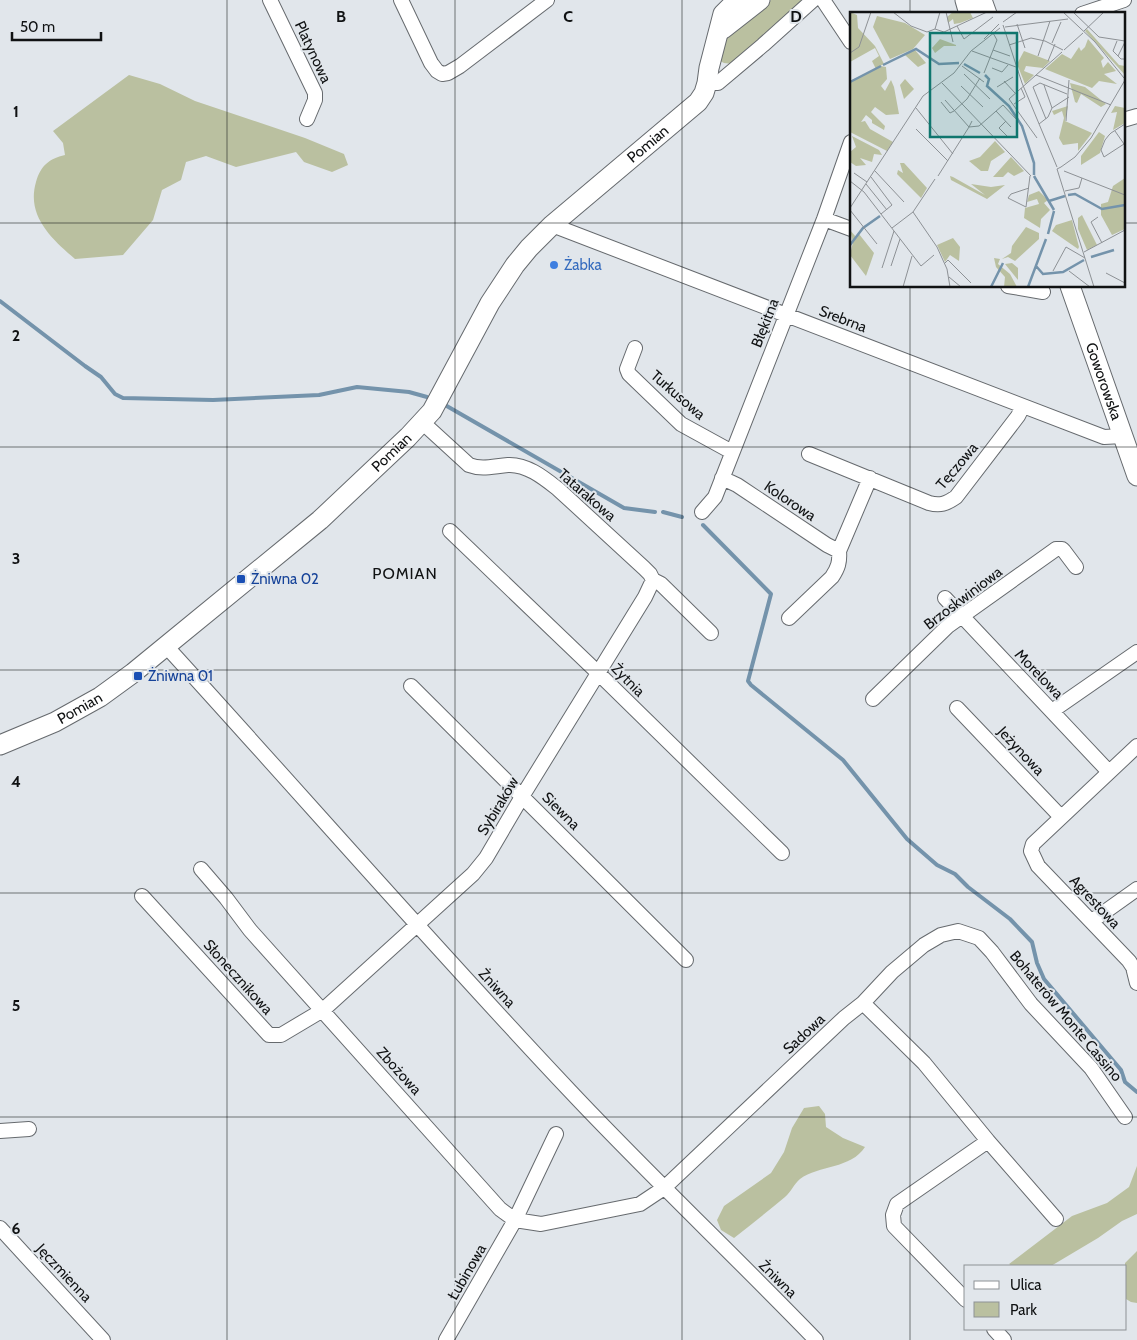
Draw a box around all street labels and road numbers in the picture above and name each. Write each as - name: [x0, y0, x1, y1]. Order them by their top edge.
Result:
- street label: Platynowa: [291, 18, 336, 87]
- street label: Pomian: [624, 122, 672, 167]
- street label: Błękitna: [748, 295, 783, 350]
- street label: Srebrna: [817, 302, 870, 337]
- street label: Goworowska: [1082, 340, 1126, 423]
- street label: Turkusowa: [647, 366, 710, 424]
- street label: Pomian: [368, 429, 415, 476]
- street label: Tęczowa: [932, 438, 982, 493]
- street label: Tatarakowa: [554, 465, 620, 526]
- street label: Kolorowa: [761, 477, 820, 525]
- street label: Brzoskwiniowa: [920, 562, 1006, 633]
- street label: Morelowa: [1011, 645, 1068, 703]
- street label: Żytnia: [608, 659, 650, 701]
- street label: Pomian: [54, 689, 105, 728]
- street label: Jeżynowa: [993, 722, 1049, 780]
- street label: Sybiraków: [474, 773, 522, 838]
- street label: Siewna: [538, 788, 584, 834]
- street label: Agrestowa: [1066, 872, 1125, 933]
- street label: Słonecznikowa: [200, 936, 277, 1019]
- street label: Bohaterów Monte Cassino: [1006, 947, 1126, 1085]
- street label: Żniwna: [475, 964, 520, 1012]
- street label: Sadowa: [779, 1010, 829, 1058]
- street label: Zbożowa: [373, 1043, 426, 1099]
- street label: Jęczmienna: [32, 1239, 96, 1307]
- street label: Łubinowa: [444, 1240, 491, 1303]
- street label: Żniwna: [755, 1256, 802, 1302]

